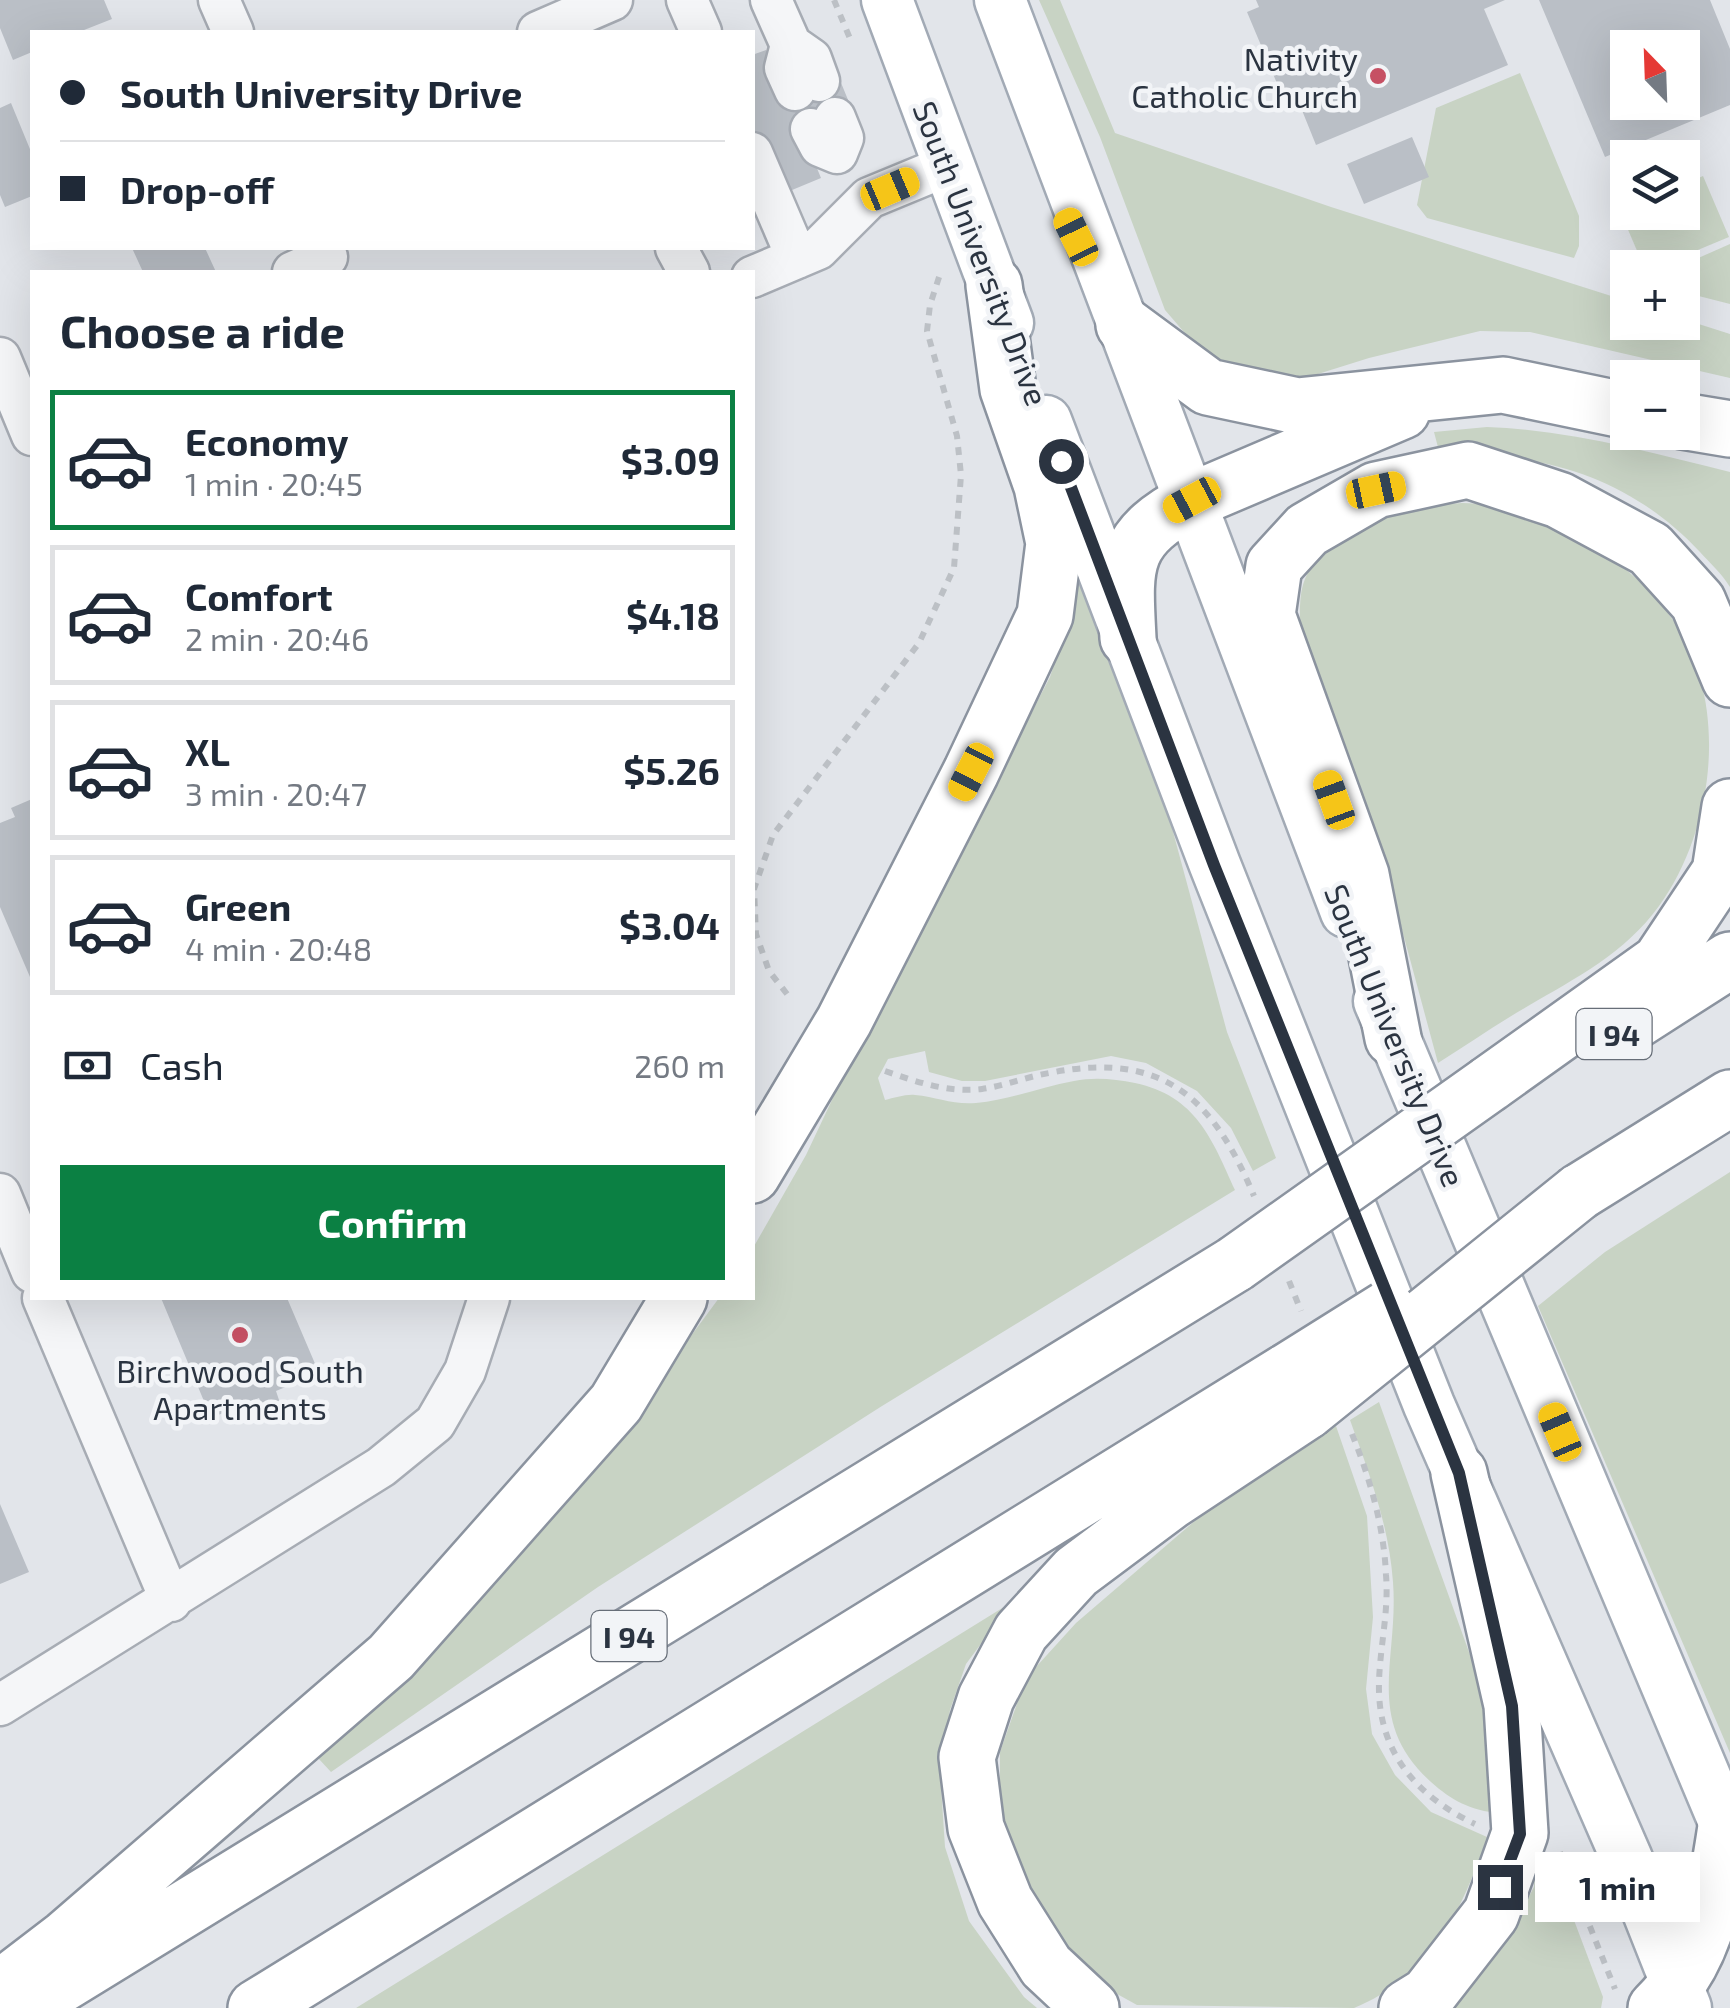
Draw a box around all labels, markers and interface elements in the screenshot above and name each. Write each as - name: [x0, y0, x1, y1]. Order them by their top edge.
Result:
- north arrow: [1610, 30, 1700, 120]
- map controls: [1610, 30, 1700, 450]
- place label: Nativity Catholic Church: [1131, 39, 1358, 114]
- marker: Nativity Catholic Church: [1367, 65, 1389, 87]
- text: South University Drive: [120, 70, 522, 116]
- street label: South University Drive: [906, 96, 1058, 410]
- button: layers: [1610, 140, 1700, 230]
- car: [857, 163, 923, 215]
- text: Drop-off: [120, 166, 274, 212]
- car: [1049, 203, 1103, 271]
- button: +: [1610, 250, 1700, 340]
- text: Choose a ride: [60, 303, 345, 357]
- button: −: [1610, 360, 1700, 450]
- icon: car: [65, 415, 155, 505]
- text: Economy: [185, 418, 349, 464]
- text: $3.09: [621, 437, 720, 483]
- route start: [1039, 439, 1084, 484]
- text: 1 min · 20:45: [185, 464, 363, 502]
- car: [1344, 469, 1408, 511]
- car: [1158, 473, 1226, 527]
- icon: car: [65, 570, 155, 660]
- text: Comfort: [185, 573, 333, 619]
- text: $4.18: [626, 592, 720, 638]
- text: 2 min · 20:46: [185, 619, 369, 657]
- icon: car: [65, 725, 155, 815]
- text: XL: [185, 728, 230, 774]
- car: [944, 738, 998, 806]
- text: $5.26: [623, 747, 720, 793]
- car: [1310, 767, 1358, 833]
- text: 3 min · 20:47: [185, 774, 367, 812]
- street label: South University Drive: [1318, 878, 1474, 1192]
- icon: car: [65, 880, 155, 970]
- text: Green: [185, 883, 291, 929]
- text: $3.04: [619, 902, 720, 948]
- text: 4 min · 20:48: [185, 929, 372, 967]
- road number: I 94: [1576, 1009, 1652, 1059]
- icon: cash: [60, 1038, 115, 1093]
- text: Cash: [140, 1042, 224, 1088]
- text: 260 m: [634, 1046, 725, 1084]
- button: Confirm: [60, 1165, 725, 1280]
- marker: Birchwood South Apartments: [229, 1324, 251, 1346]
- place label: Birchwood South Apartments: [116, 1351, 364, 1426]
- car: [1534, 1399, 1586, 1465]
- road number: I 94: [592, 1611, 666, 1661]
- callout: 1 min: [1535, 1852, 1700, 1922]
- route end: [1478, 1865, 1523, 1910]
- text: 1 min: [1579, 1868, 1656, 1906]

